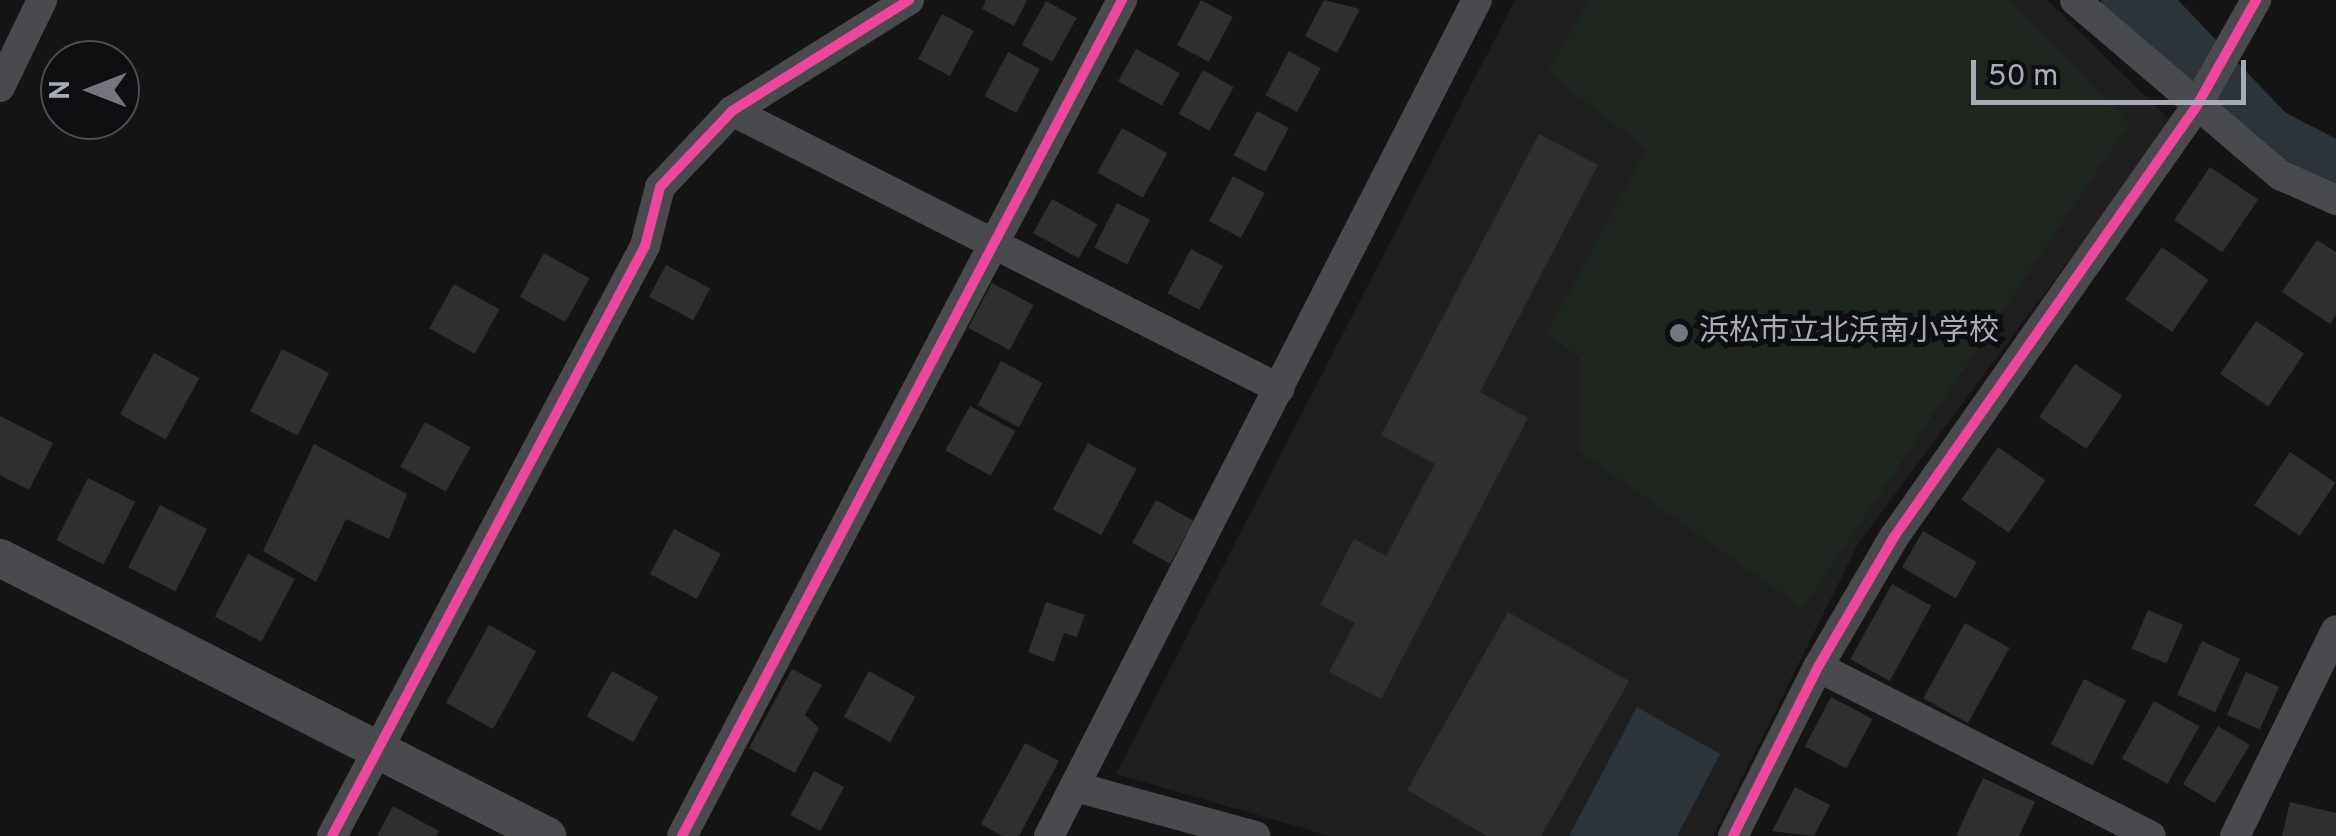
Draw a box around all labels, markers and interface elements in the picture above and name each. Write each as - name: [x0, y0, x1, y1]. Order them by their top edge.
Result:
- north arrow: [40, 40, 140, 140]
- scale bar: [1976, 40, 2251, 102]
- text: 50 m: [1988, 59, 2058, 96]
- text: N: [44, 80, 80, 100]
- place label: 浜松市立北浜南小学校: [1699, 315, 1999, 351]
- marker: 浜松市立北浜南小学校: [1668, 322, 1690, 344]

